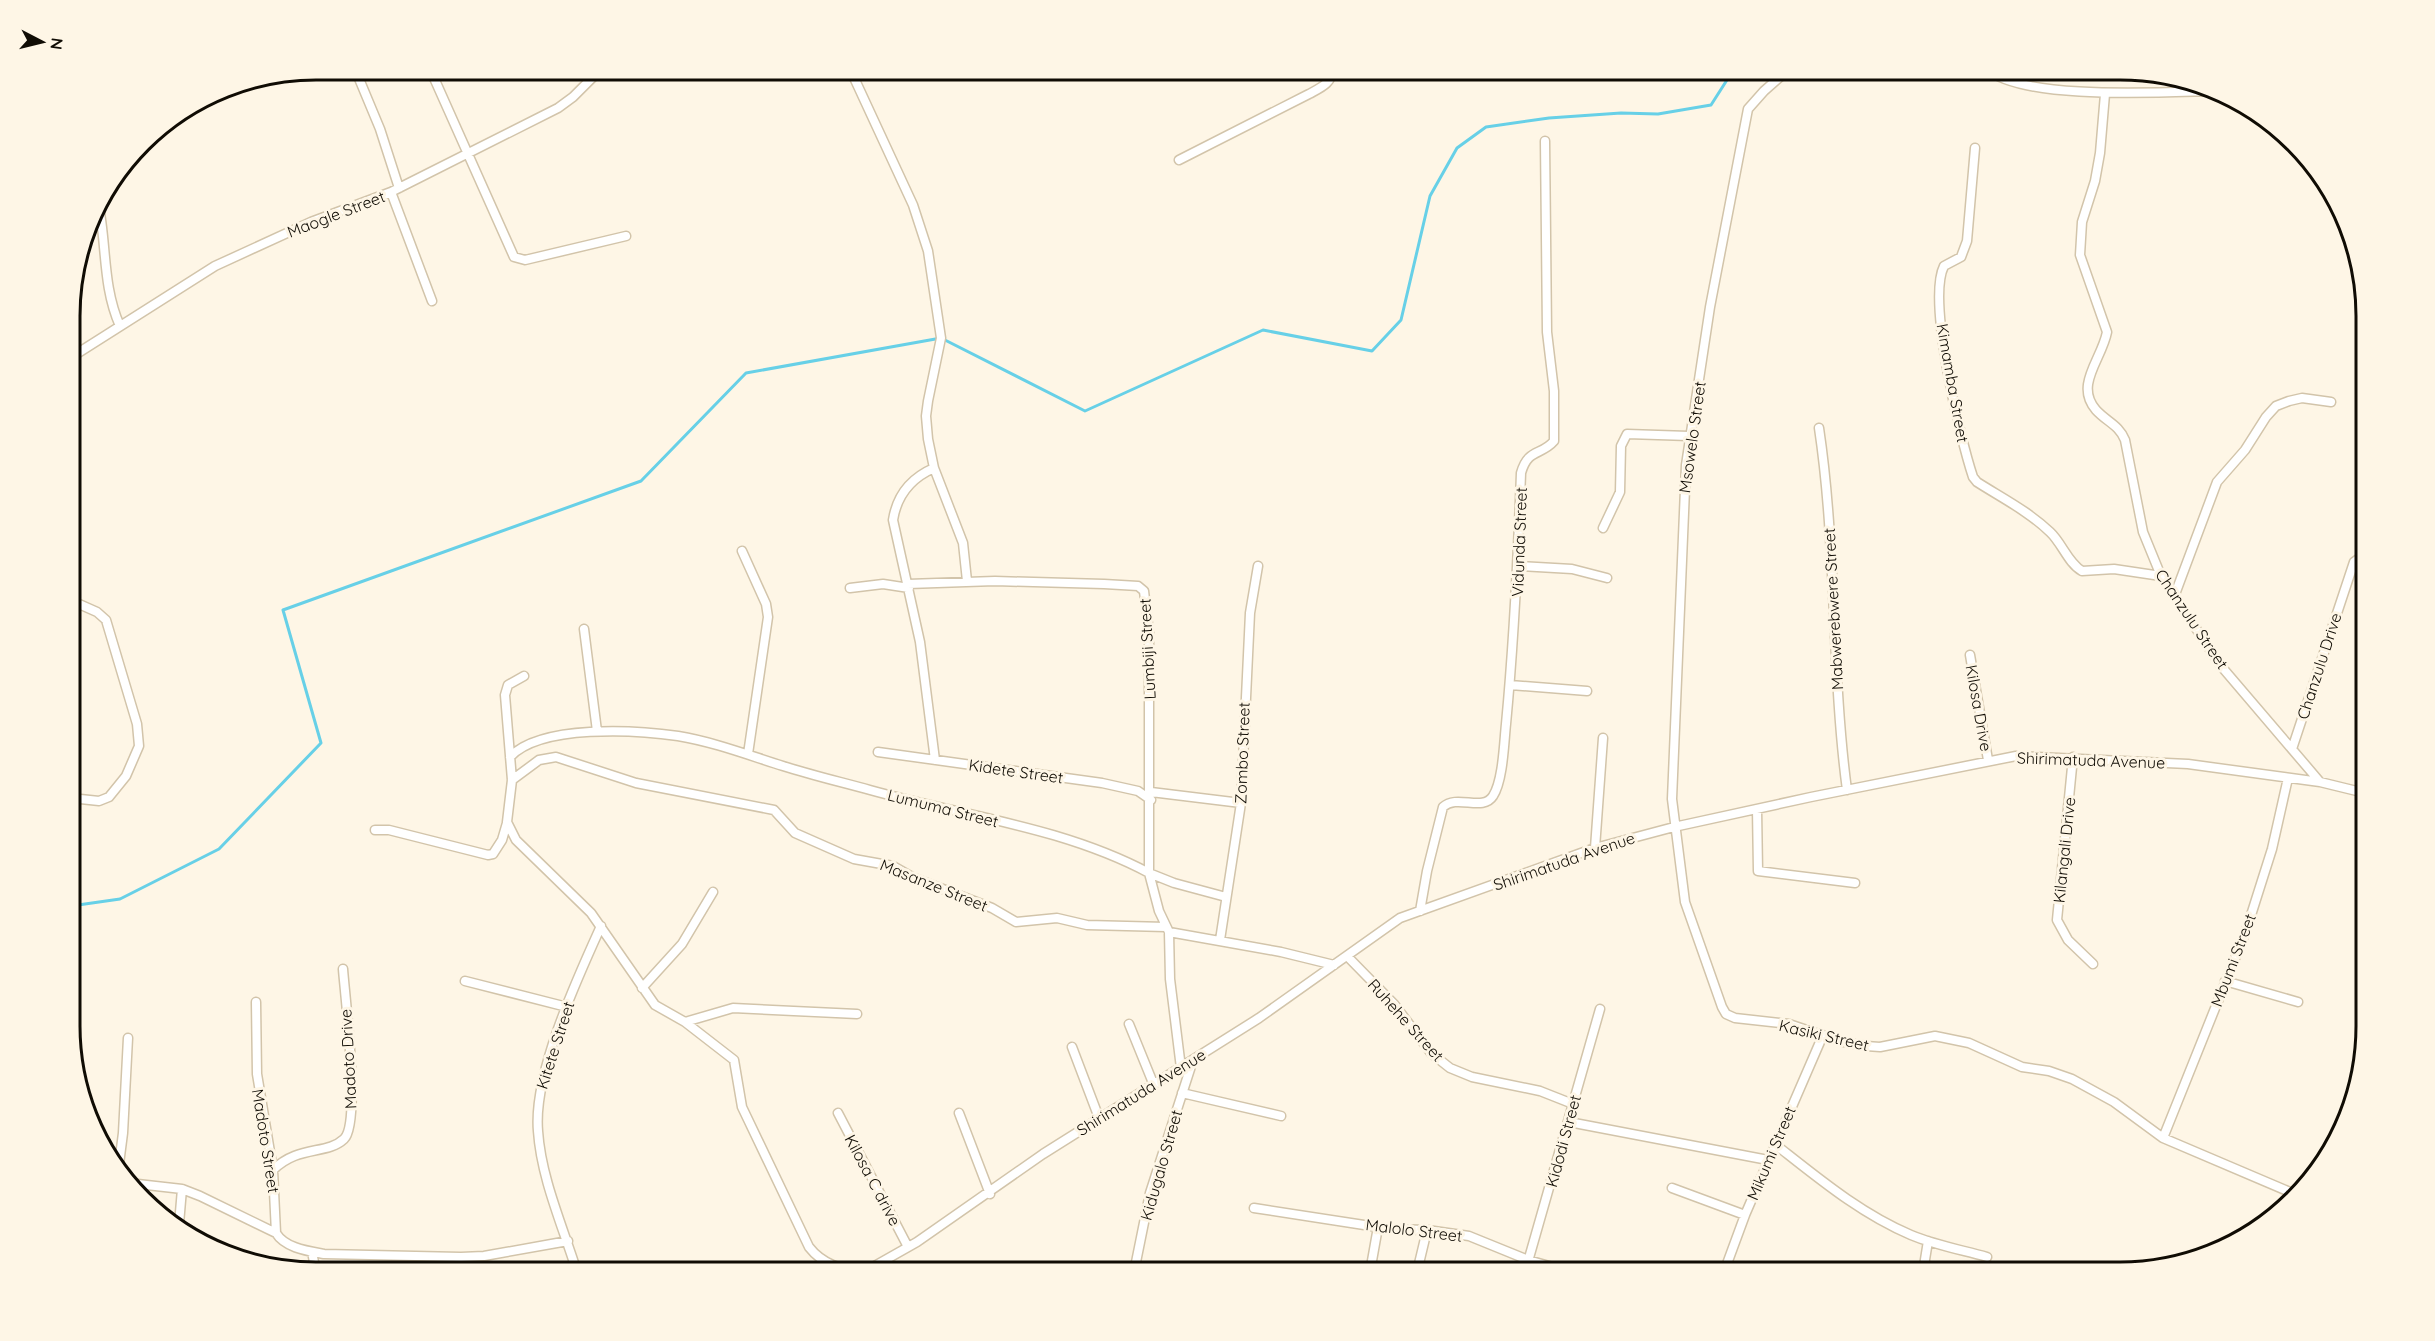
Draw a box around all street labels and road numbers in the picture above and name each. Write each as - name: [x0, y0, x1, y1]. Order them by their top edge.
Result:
- street label: Maogle Street: [284, 186, 388, 242]
- street label: Kimamba Street: [1933, 322, 1973, 444]
- street label: Msowelo Street: [1674, 380, 1710, 494]
- street label: Vidunda Street: [1507, 487, 1531, 597]
- street label: Mabwerebwere Street: [1819, 527, 1847, 691]
- street label: Chanzulu Street: [2151, 565, 2233, 673]
- street label: Lumbiji Street: [1134, 598, 1160, 700]
- street label: Chanzulu Drive: [2292, 610, 2346, 722]
- street label: Kilosa Drive: [1962, 663, 1996, 753]
- street label: Zombo Street: [1230, 702, 1254, 804]
- street label: Shirimatuda Avenue: [2017, 747, 2165, 773]
- street label: Kidete Street: [967, 754, 1065, 788]
- street label: Lumuma Street: [885, 785, 1001, 831]
- street label: Kilangali Drive: [2048, 796, 2080, 904]
- street label: Shirimatuda Avenue: [1491, 827, 1637, 895]
- street label: Masanze Street: [877, 854, 991, 916]
- street label: Mbumi Street: [2206, 911, 2260, 1009]
- street label: Ruhehe Street: [1364, 975, 1448, 1065]
- street label: Kitete Street: [531, 999, 579, 1091]
- street label: Madoto Drive: [335, 1008, 361, 1110]
- street label: Kasiki Street: [1777, 1015, 1871, 1055]
- street label: Shirimatuda Avenue: [1073, 1044, 1209, 1140]
- street label: Madoto Street: [248, 1087, 284, 1195]
- street label: Kidodi Street: [1541, 1093, 1585, 1189]
- street label: Mikumi Street: [1742, 1103, 1800, 1203]
- street label: Kidugalo Street: [1136, 1107, 1186, 1223]
- street label: Kilosa C drive: [841, 1131, 905, 1229]
- street label: Malolo Street: [1364, 1214, 1464, 1246]

